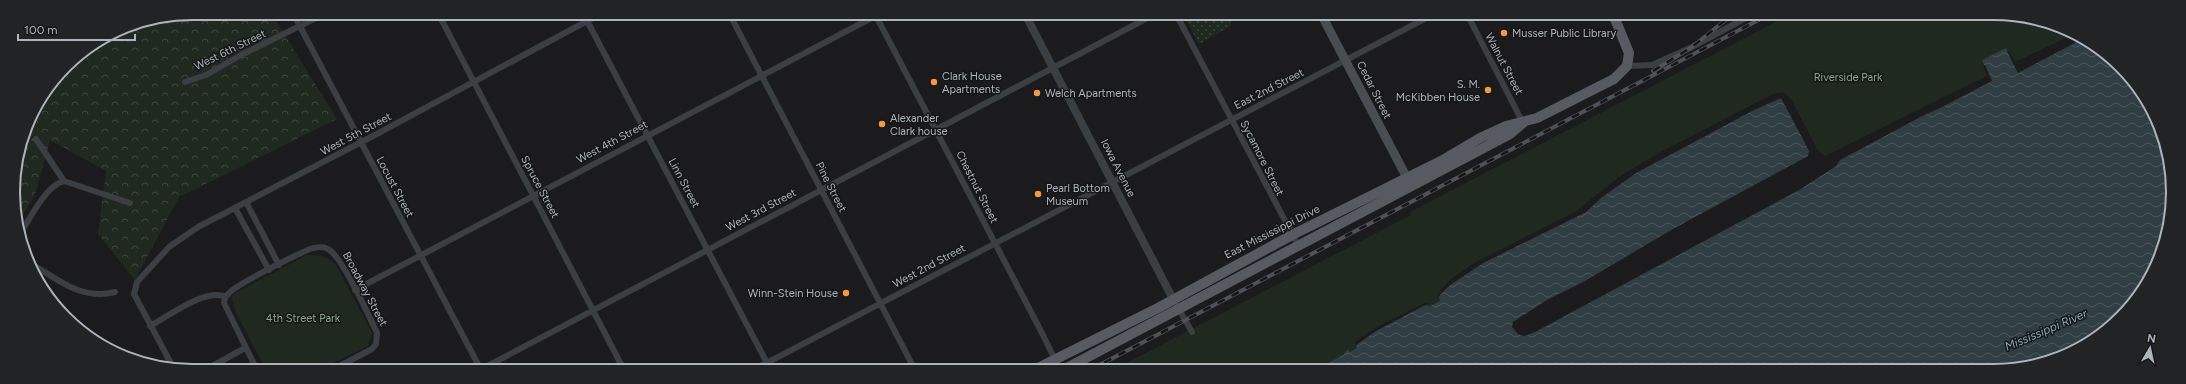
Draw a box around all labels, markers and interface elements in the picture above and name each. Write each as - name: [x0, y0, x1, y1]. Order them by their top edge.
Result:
- scale bar: [18, 16, 135, 42]
- text: 100 m: [24, 23, 58, 37]
- street label: West 6th Street: [192, 27, 268, 73]
- place label: Musser Public Library: [1512, 27, 1616, 40]
- marker: Musser Public Library: [1499, 28, 1509, 38]
- street label: Walnut Street: [1482, 31, 1526, 97]
- street label: Cedar Street: [1354, 59, 1394, 121]
- street label: East 2nd Street: [1232, 66, 1306, 112]
- place label: Clark House Apartments: [942, 70, 1002, 96]
- park label: Riverside Park: [1814, 71, 1883, 84]
- marker: Clark House Apartments: [929, 77, 939, 87]
- place label: S. M. McKibben House: [1396, 78, 1480, 104]
- marker: S. M. McKibben House: [1483, 85, 1493, 95]
- place label: Welch Apartments: [1045, 87, 1137, 100]
- marker: Welch Apartments: [1032, 88, 1042, 98]
- street label: West 5th Street: [318, 110, 394, 158]
- place label: Alexander Clark house: [890, 112, 948, 138]
- street label: West 4th Street: [574, 118, 650, 166]
- street label: Sycamore Street: [1237, 118, 1287, 198]
- marker: Alexander Clark house: [877, 119, 887, 129]
- street label: Iowa Avenue: [1098, 137, 1138, 199]
- street label: Chestnut Street: [953, 149, 1001, 225]
- street label: Locust Street: [374, 154, 416, 220]
- street label: Spruce Street: [518, 154, 562, 220]
- street label: Linn Street: [666, 156, 702, 210]
- street label: Pine Street: [813, 160, 849, 214]
- place label: Pearl Bottom Museum: [1046, 182, 1110, 208]
- street label: West 3rd Street: [724, 186, 798, 234]
- marker: Pearl Bottom Museum: [1033, 189, 1043, 199]
- street label: East Mississippi Drive: [1222, 202, 1322, 262]
- street label: West 2nd Street: [890, 241, 968, 291]
- street label: Broadway Street: [340, 250, 390, 328]
- place label: Winn-Stein House: [748, 287, 838, 300]
- marker: Winn-Stein House: [841, 288, 851, 298]
- water label: Mississippi River: [2003, 306, 2090, 354]
- park label: 4th Street Park: [266, 312, 341, 325]
- north arrow: [2130, 328, 2170, 368]
- text: N: [2146, 332, 2157, 346]

